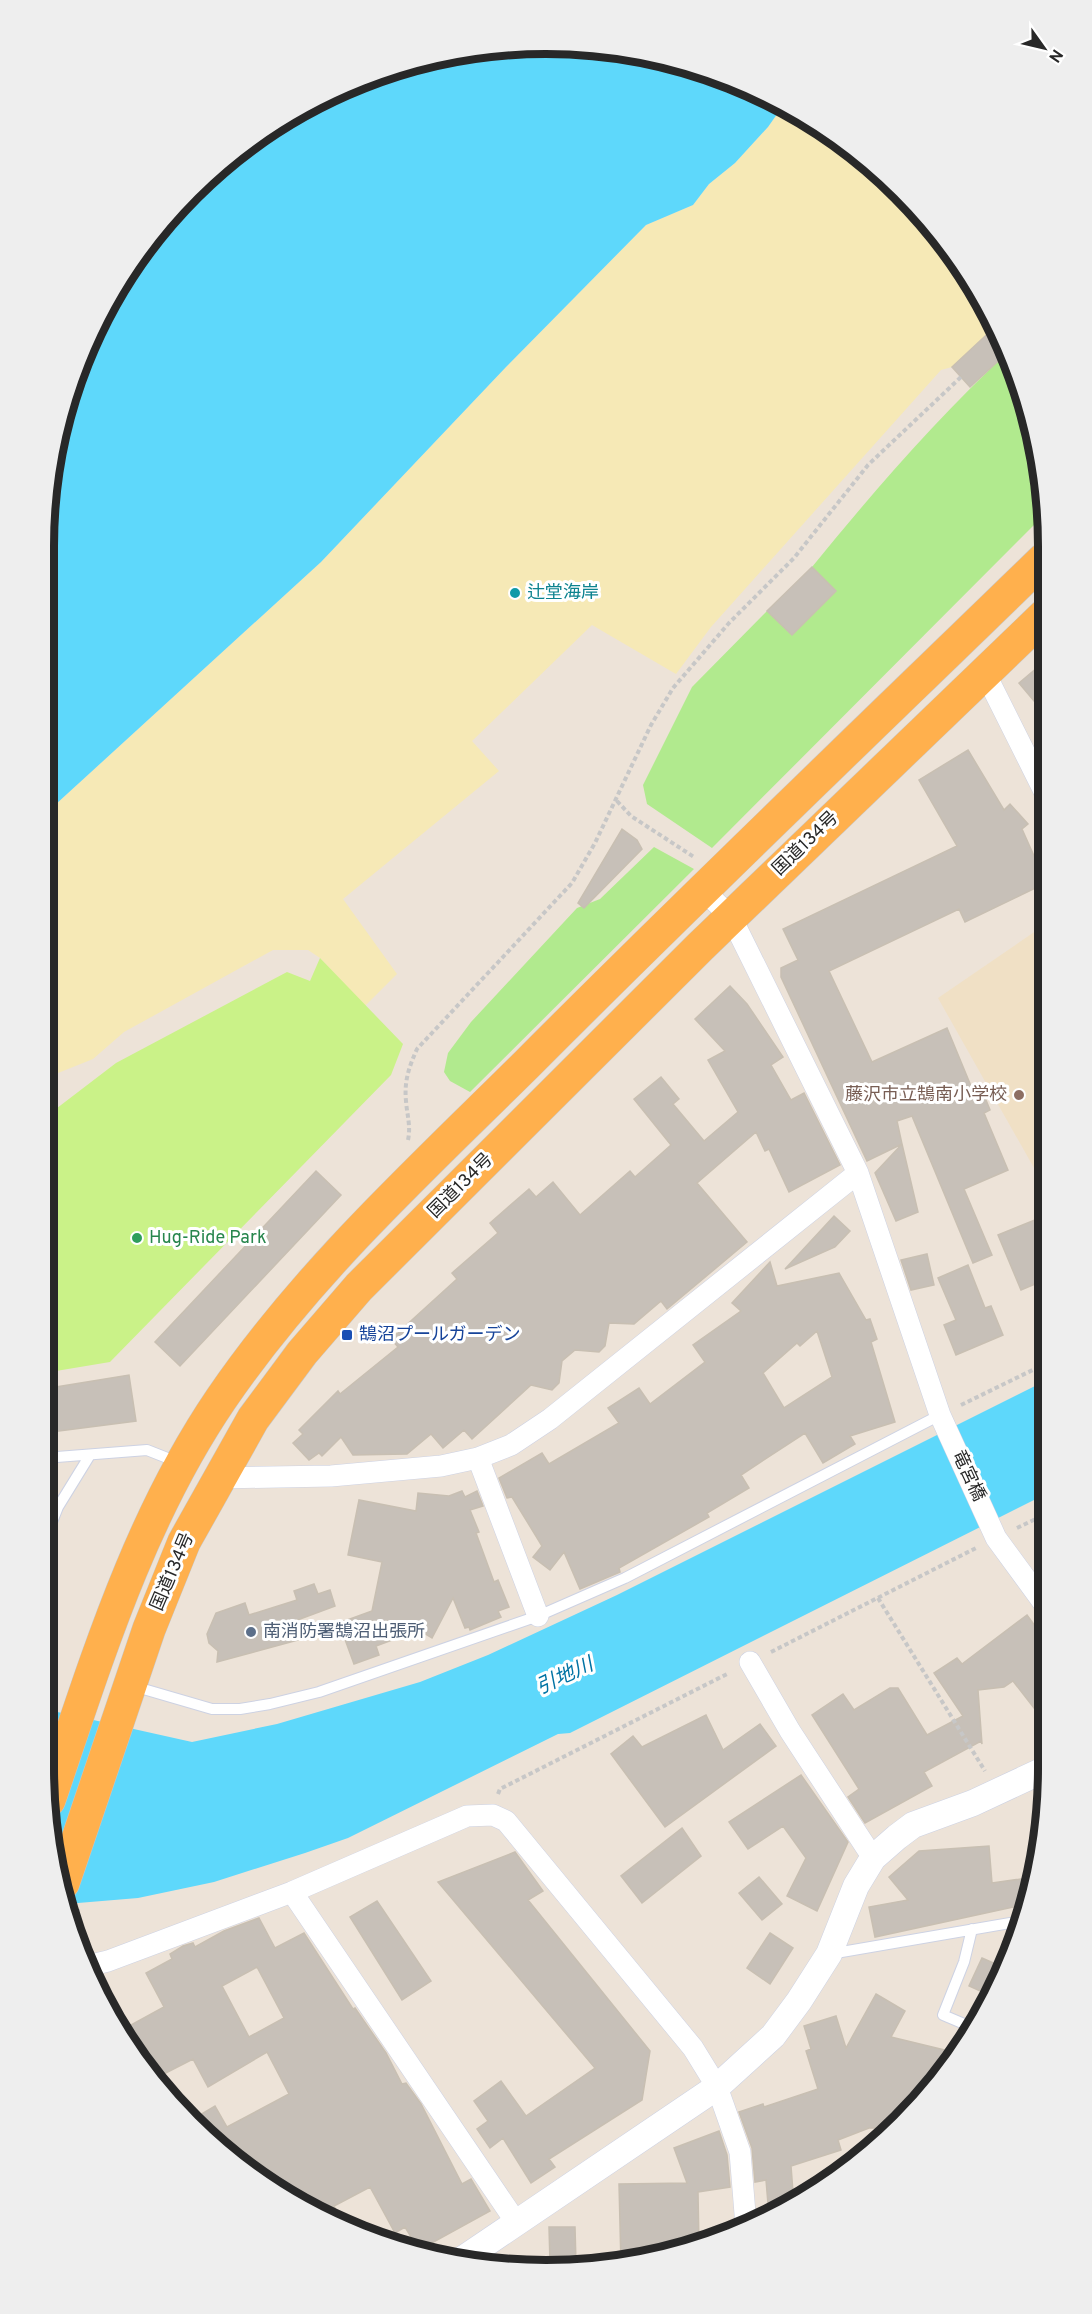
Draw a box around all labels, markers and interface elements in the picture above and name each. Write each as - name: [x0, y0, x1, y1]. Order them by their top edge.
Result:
- north arrow: [1014, 18, 1074, 78]
- text: N: [1043, 45, 1066, 66]
- place label: 辻堂海岸: [527, 582, 599, 605]
- marker: 辻堂海岸: [508, 586, 522, 600]
- street label: 国道134号: [768, 807, 844, 881]
- place label: 藤沢市立鵠南小学校: [845, 1084, 1007, 1107]
- marker: 藤沢市立鵠南小学校: [1012, 1088, 1026, 1102]
- street label: 国道134号: [424, 1149, 498, 1223]
- place label: Hug-Ride Park: [149, 1227, 267, 1250]
- marker: Hug-Ride Park: [130, 1231, 144, 1245]
- place label: 鵠沼プールガーデン: [359, 1324, 520, 1347]
- marker: 鵠沼プールガーデン: [340, 1328, 354, 1342]
- street label: 竜宮橋: [946, 1447, 990, 1505]
- street label: 国道134号: [146, 1529, 200, 1615]
- place label: 南消防署鵠沼出張所: [263, 1621, 425, 1644]
- marker: 南消防署鵠沼出張所: [244, 1625, 258, 1639]
- water label: 引地川: [532, 1652, 599, 1701]

